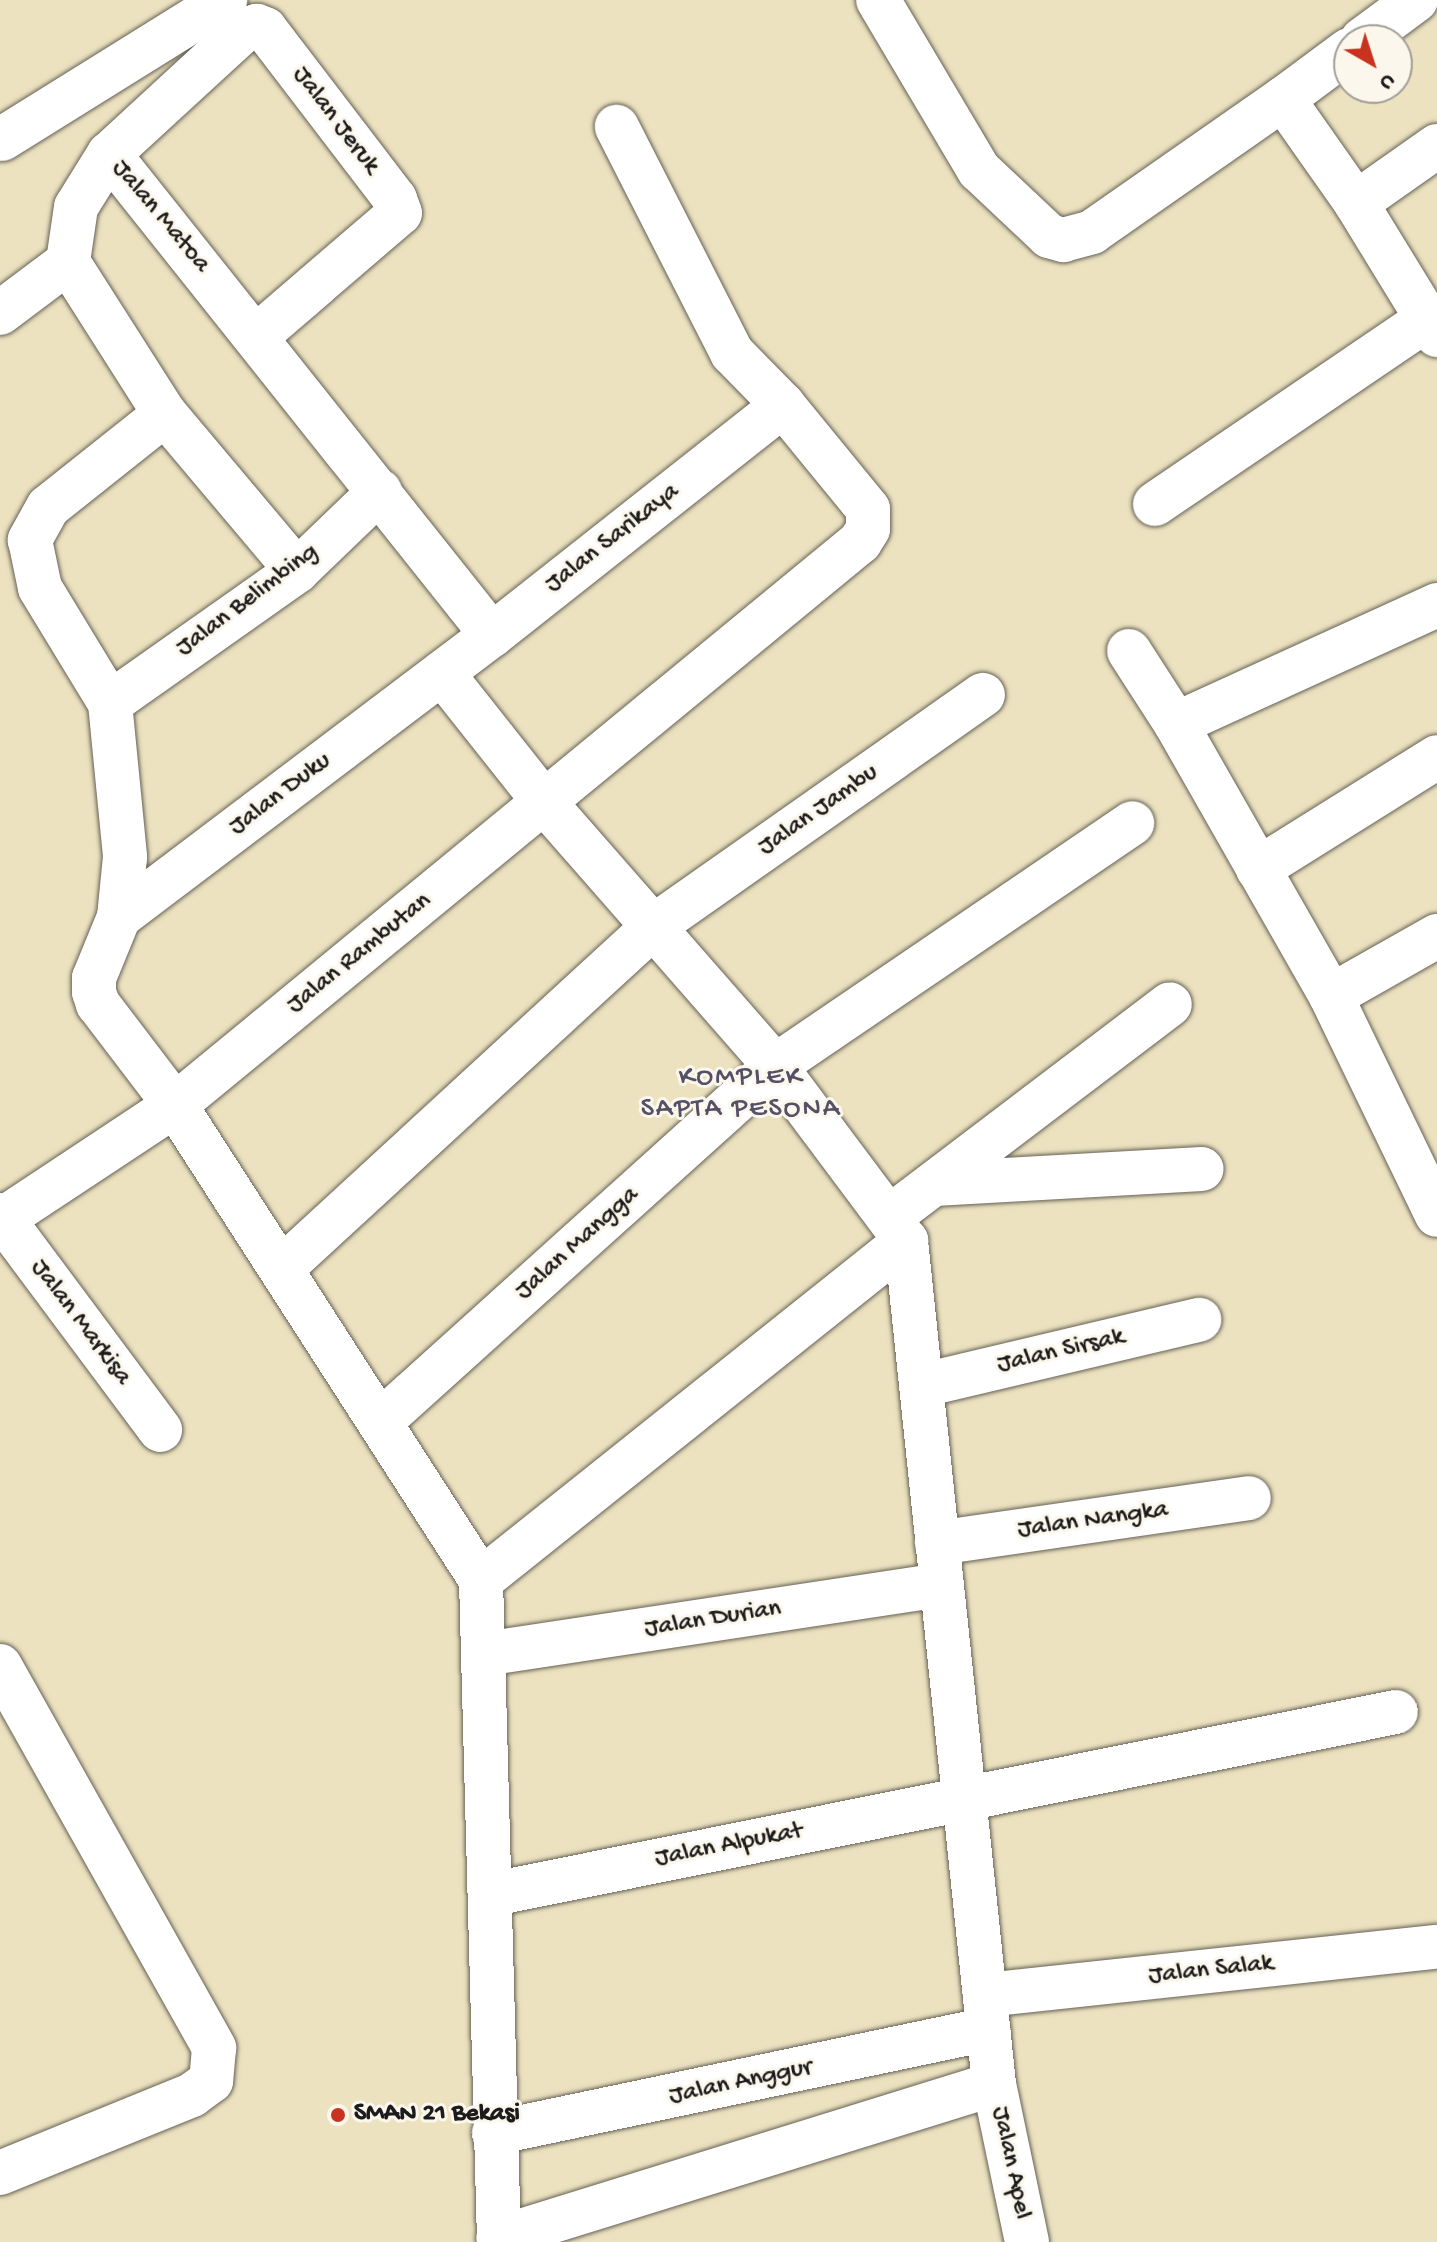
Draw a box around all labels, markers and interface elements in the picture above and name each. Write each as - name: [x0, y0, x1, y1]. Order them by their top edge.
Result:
- north arrow: [1333, 24, 1413, 104]
- street label: Jalan Jeruk: [284, 61, 386, 181]
- text: U: [1374, 67, 1400, 95]
- street label: Jalan Matoa: [104, 154, 216, 280]
- street label: Jalan Sarikaya: [540, 477, 686, 601]
- street label: Jalan Belimbing: [171, 537, 325, 665]
- street label: Jalan Duku: [224, 746, 338, 844]
- street label: Jalan Jambu: [753, 758, 885, 864]
- street label: Jalan Rambutan: [282, 886, 438, 1022]
- district label: KOMPLEK SAPTA PESONA: [641, 1061, 841, 1127]
- street label: Jalan Mangga: [510, 1180, 646, 1308]
- street label: Jalan Markisa: [22, 1254, 138, 1392]
- street label: Jalan Sirsak: [994, 1322, 1128, 1382]
- street label: Jalan Nangka: [1016, 1495, 1170, 1547]
- street label: Jalan Durian: [643, 1594, 783, 1646]
- street label: Jalan Alpukat: [653, 1816, 805, 1876]
- street label: Jalan Salak: [1147, 1949, 1275, 1993]
- street label: Jalan Anggur: [667, 2053, 815, 2113]
- place label: SMAN 21 Bekasi: [354, 2099, 520, 2131]
- street label: Jalan Apel: [983, 2104, 1037, 2222]
- marker: SMAN 21 Bekasi: [329, 2106, 347, 2124]

